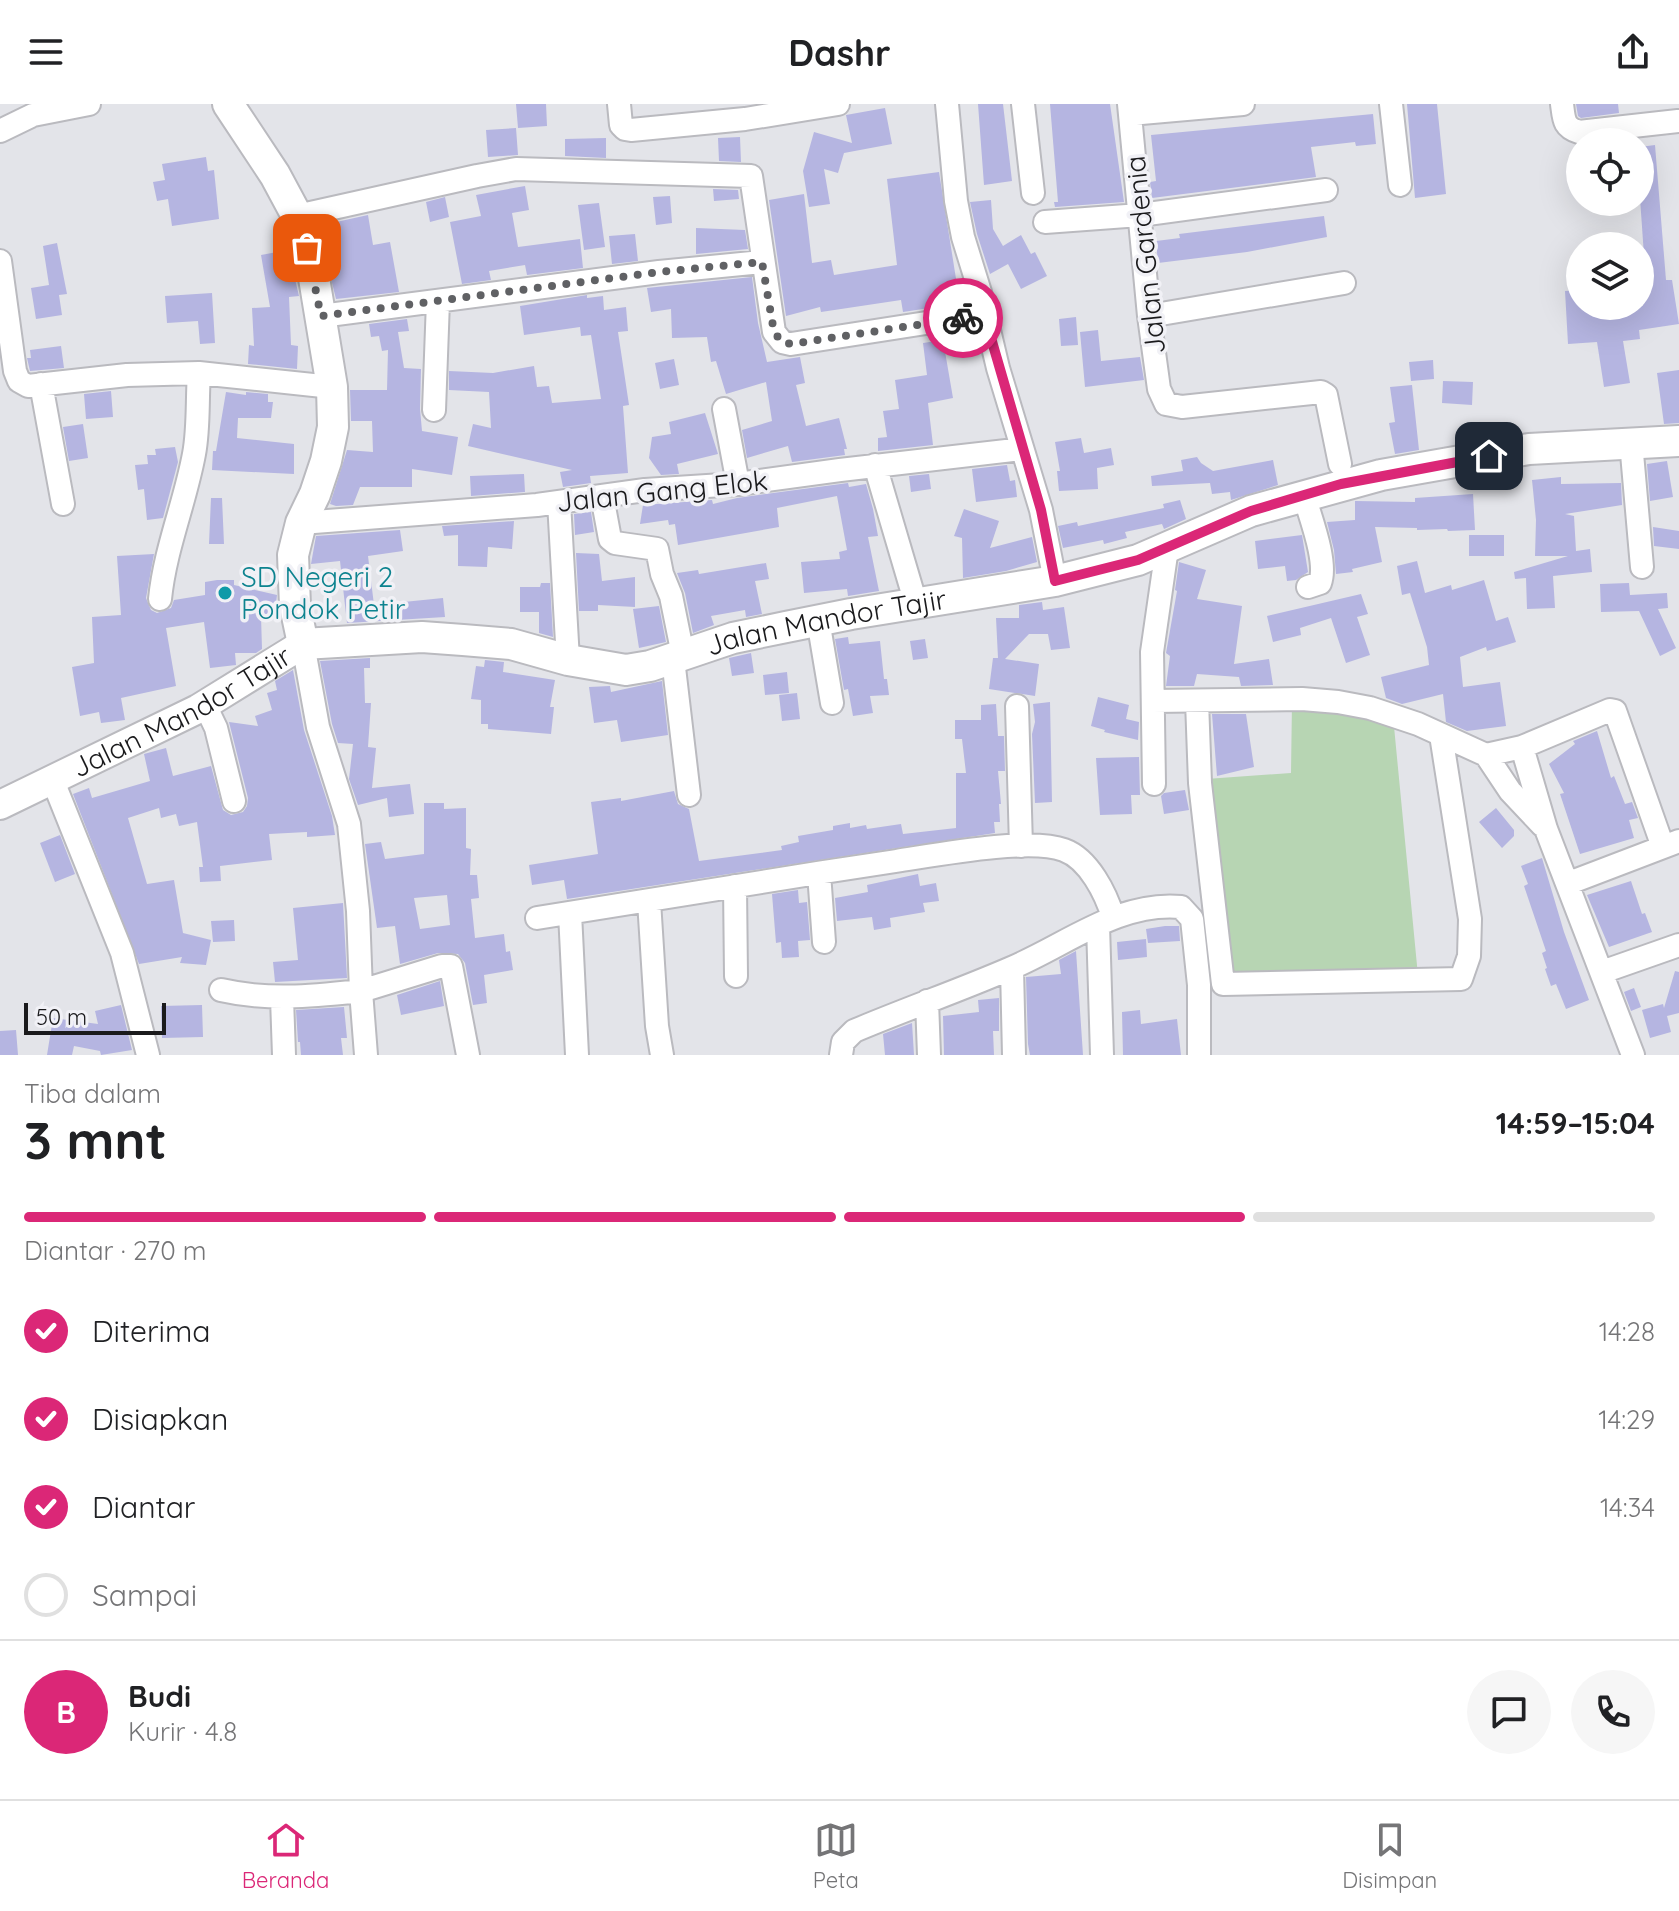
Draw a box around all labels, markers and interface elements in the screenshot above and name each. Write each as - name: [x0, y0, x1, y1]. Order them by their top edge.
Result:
- icon: menu: [24, 30, 68, 74]
- text: Dashr: [788, 30, 891, 75]
- icon: share: [1611, 30, 1655, 74]
- map controls: [1566, 128, 1654, 320]
- button: locate: [1566, 128, 1654, 216]
- street label: Jalan Gardenia: [1117, 154, 1172, 356]
- pin: [273, 214, 341, 282]
- icon: bag: [285, 226, 329, 270]
- button: layers: [1566, 232, 1654, 320]
- courier: [923, 278, 1003, 358]
- icon: bike: [941, 296, 985, 340]
- pin: [1455, 422, 1523, 490]
- icon: home: [1467, 434, 1511, 478]
- street label: Jalan Gang Elok: [555, 462, 769, 519]
- place label: SD Negeri 2 Pondok Petir: [241, 559, 406, 626]
- street label: Jalan Mandor Tajir: [701, 581, 949, 663]
- marker: SD Negeri 2 Pondok Petir: [216, 584, 234, 602]
- street label: Jalan Mandor Tajir: [66, 638, 297, 785]
- scale bar: [24, 999, 166, 1035]
- text: 50 m: [36, 1003, 87, 1031]
- text: Tiba dalam: [24, 1077, 161, 1110]
- text: 14:59–15:04: [1496, 1104, 1655, 1142]
- text: 3 mnt: [24, 1107, 167, 1172]
- text: Diantar · 270 m: [24, 1234, 206, 1267]
- icon: check: [24, 1309, 68, 1353]
- text: Diterima: [92, 1312, 210, 1350]
- text: 14:28: [1599, 1315, 1655, 1348]
- icon: check: [24, 1397, 68, 1441]
- text: Disiapkan: [92, 1400, 228, 1438]
- text: 14:29: [1598, 1403, 1655, 1436]
- icon: check: [24, 1485, 68, 1529]
- text: Diantar: [92, 1488, 195, 1526]
- text: 14:34: [1600, 1491, 1655, 1524]
- text: Sampai: [92, 1576, 197, 1614]
- button: chat: [1467, 1670, 1551, 1754]
- button: phone: [1571, 1670, 1655, 1754]
- text: Budi: [128, 1677, 191, 1715]
- text: B: [56, 1693, 76, 1731]
- text: Kurir · 4.8: [128, 1715, 237, 1748]
- tab: Beranda: [242, 1818, 329, 1894]
- tab: Peta: [813, 1818, 859, 1894]
- tab: Disimpan: [1342, 1818, 1437, 1894]

